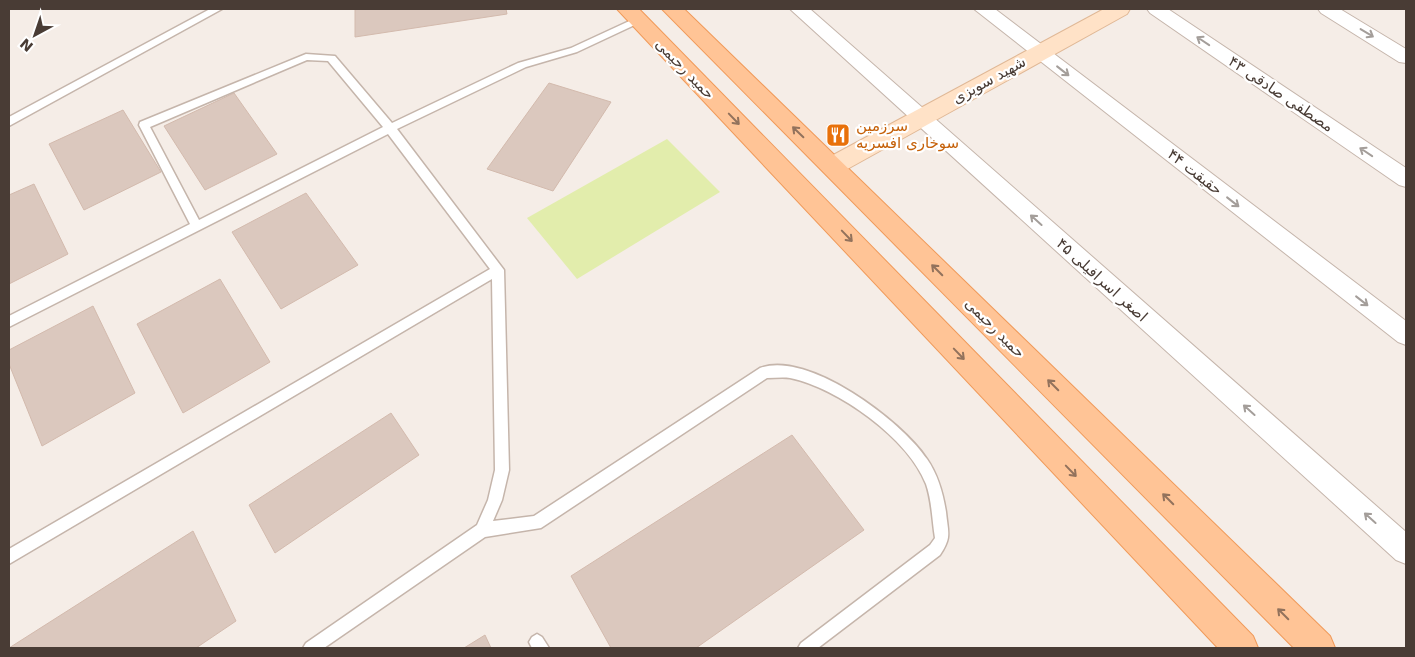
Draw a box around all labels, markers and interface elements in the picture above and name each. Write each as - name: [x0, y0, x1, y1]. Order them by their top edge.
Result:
- north arrow: [10, 10, 60, 60]
- one-way arrow: [1359, 28, 1373, 38]
- text: N: [17, 35, 36, 55]
- street label: حمید رحیمی: [652, 35, 718, 103]
- one-way arrow: [1196, 35, 1210, 45]
- street label: شهید سویزی: [949, 52, 1029, 108]
- street label: مصطفی صادقی ۴۳: [1225, 52, 1337, 136]
- one-way arrow: [1056, 65, 1069, 76]
- one-way arrow: [728, 113, 740, 125]
- place label: سرزمین سوخاری افسریه: [856, 117, 959, 152]
- restaurant icon: سرزمین سوخاری افسریه: [825, 122, 851, 148]
- one-way arrow: [792, 126, 804, 138]
- street label: حقیقت ۴۴: [1164, 145, 1226, 199]
- one-way arrow: [1359, 146, 1373, 157]
- one-way arrow: [1226, 196, 1239, 207]
- one-way arrow: [1029, 214, 1042, 226]
- one-way arrow: [841, 230, 853, 243]
- street label: اصغر اسرافیلی ۴۵: [1053, 234, 1151, 326]
- one-way arrow: [931, 264, 944, 276]
- street label: حمید رحیمی: [961, 294, 1029, 362]
- one-way arrow: [1355, 296, 1369, 306]
- one-way arrow: [953, 347, 965, 360]
- one-way arrow: [1046, 379, 1059, 391]
- one-way arrow: [1242, 404, 1255, 416]
- one-way arrow: [1065, 465, 1077, 477]
- one-way arrow: [1162, 493, 1174, 505]
- one-way arrow: [1363, 512, 1376, 524]
- one-way arrow: [1277, 608, 1289, 620]

